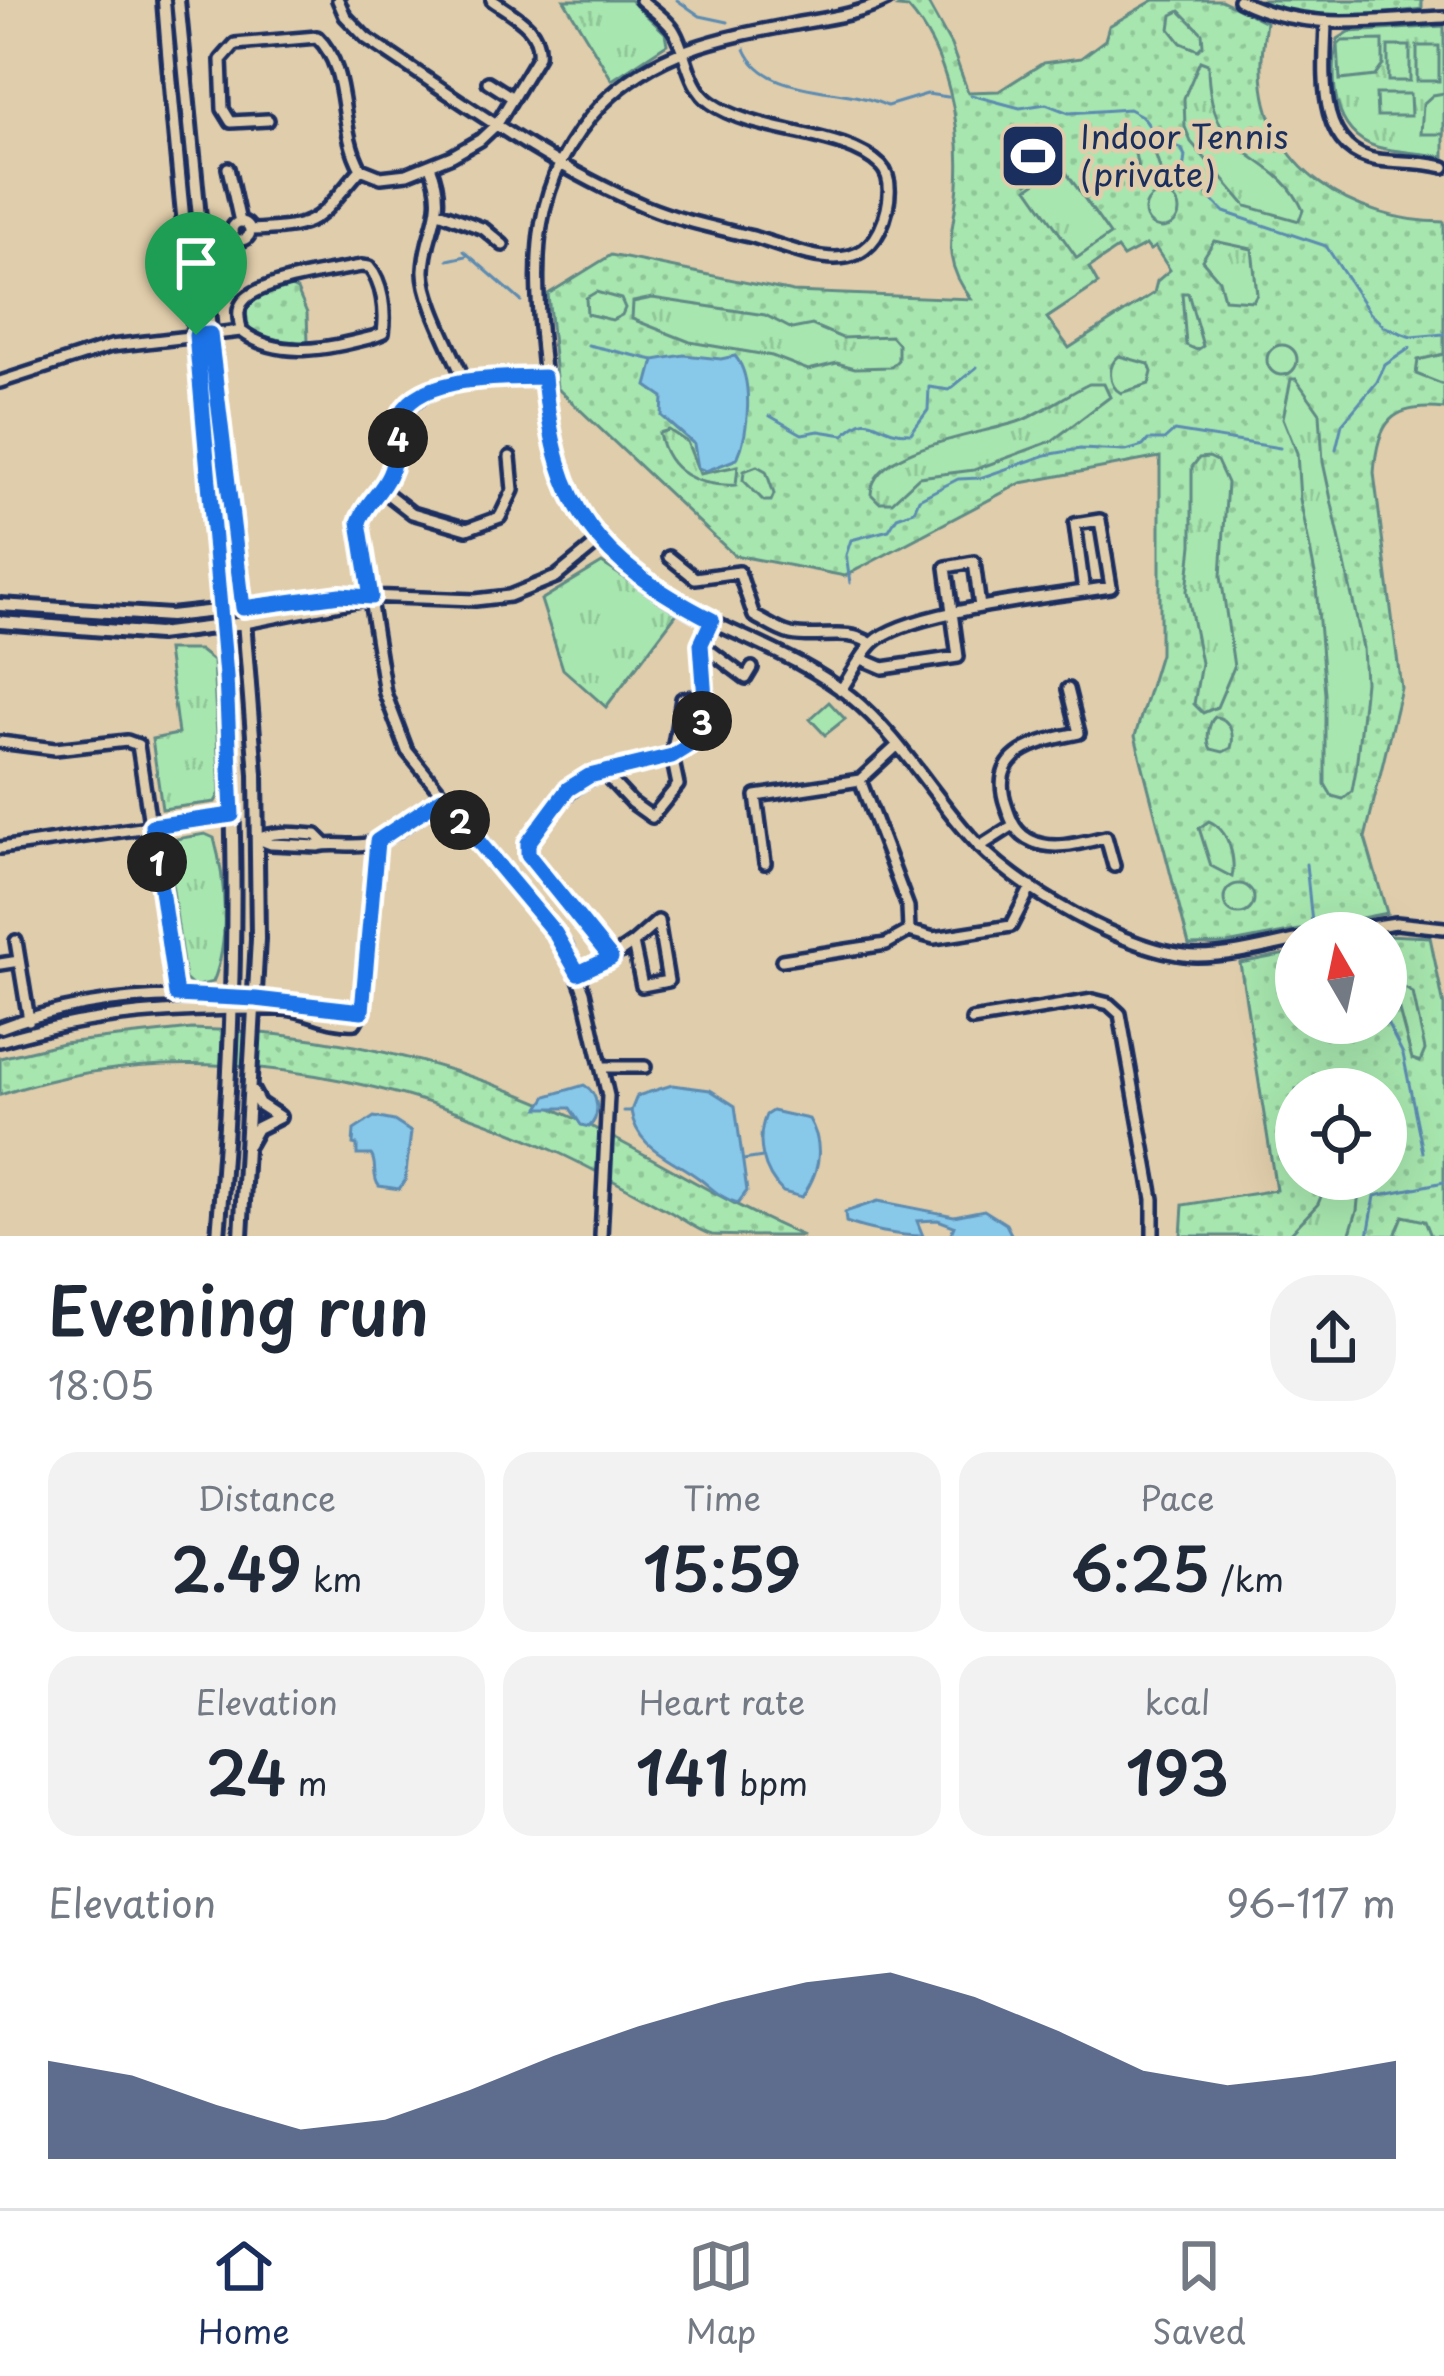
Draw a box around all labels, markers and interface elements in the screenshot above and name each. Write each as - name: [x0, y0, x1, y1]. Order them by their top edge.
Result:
- place label: Indoor Tennis (private): [1080, 110, 1289, 198]
- sports icon: Indoor Tennis (private): [998, 121, 1068, 191]
- pin: [145, 212, 247, 335]
- icon: arrive: [163, 230, 229, 296]
- pin: 4: [368, 408, 428, 468]
- text: 4: [387, 413, 409, 463]
- pin: 3: [672, 691, 732, 751]
- text: 3: [691, 696, 713, 746]
- pin: 2: [430, 790, 490, 850]
- text: 2: [448, 795, 472, 845]
- pin: 1: [127, 832, 187, 892]
- text: 1: [149, 837, 165, 887]
- north arrow: [1275, 912, 1407, 1044]
- map controls: [1275, 912, 1407, 1200]
- button: locate: [1275, 1068, 1407, 1200]
- text: Evening run: [48, 1259, 429, 1358]
- button: share: [1270, 1275, 1396, 1401]
- text: 18:05: [48, 1354, 154, 1413]
- text: Distance: [197, 1472, 336, 1522]
- text: Time: [683, 1472, 761, 1522]
- text: Pace: [1140, 1472, 1215, 1522]
- text: 2.49: [171, 1522, 302, 1612]
- text: 15:59: [643, 1522, 801, 1612]
- text: 6:25: [1071, 1522, 1210, 1612]
- text: km: [302, 1553, 362, 1603]
- text: /km: [1210, 1553, 1284, 1603]
- text: Elevation: [195, 1676, 338, 1726]
- text: Heart rate: [639, 1676, 805, 1726]
- text: kcal: [1144, 1676, 1210, 1726]
- text: 24: [206, 1726, 287, 1816]
- text: 141: [636, 1726, 729, 1816]
- text: 193: [1126, 1726, 1229, 1816]
- text: m: [287, 1757, 327, 1807]
- text: bpm: [729, 1757, 808, 1807]
- text: Elevation: [48, 1872, 216, 1931]
- text: 96–117 m: [1226, 1872, 1396, 1931]
- tab: Home: [198, 2233, 290, 2355]
- tab: Map: [686, 2233, 756, 2355]
- tab: Saved: [1152, 2233, 1246, 2355]

